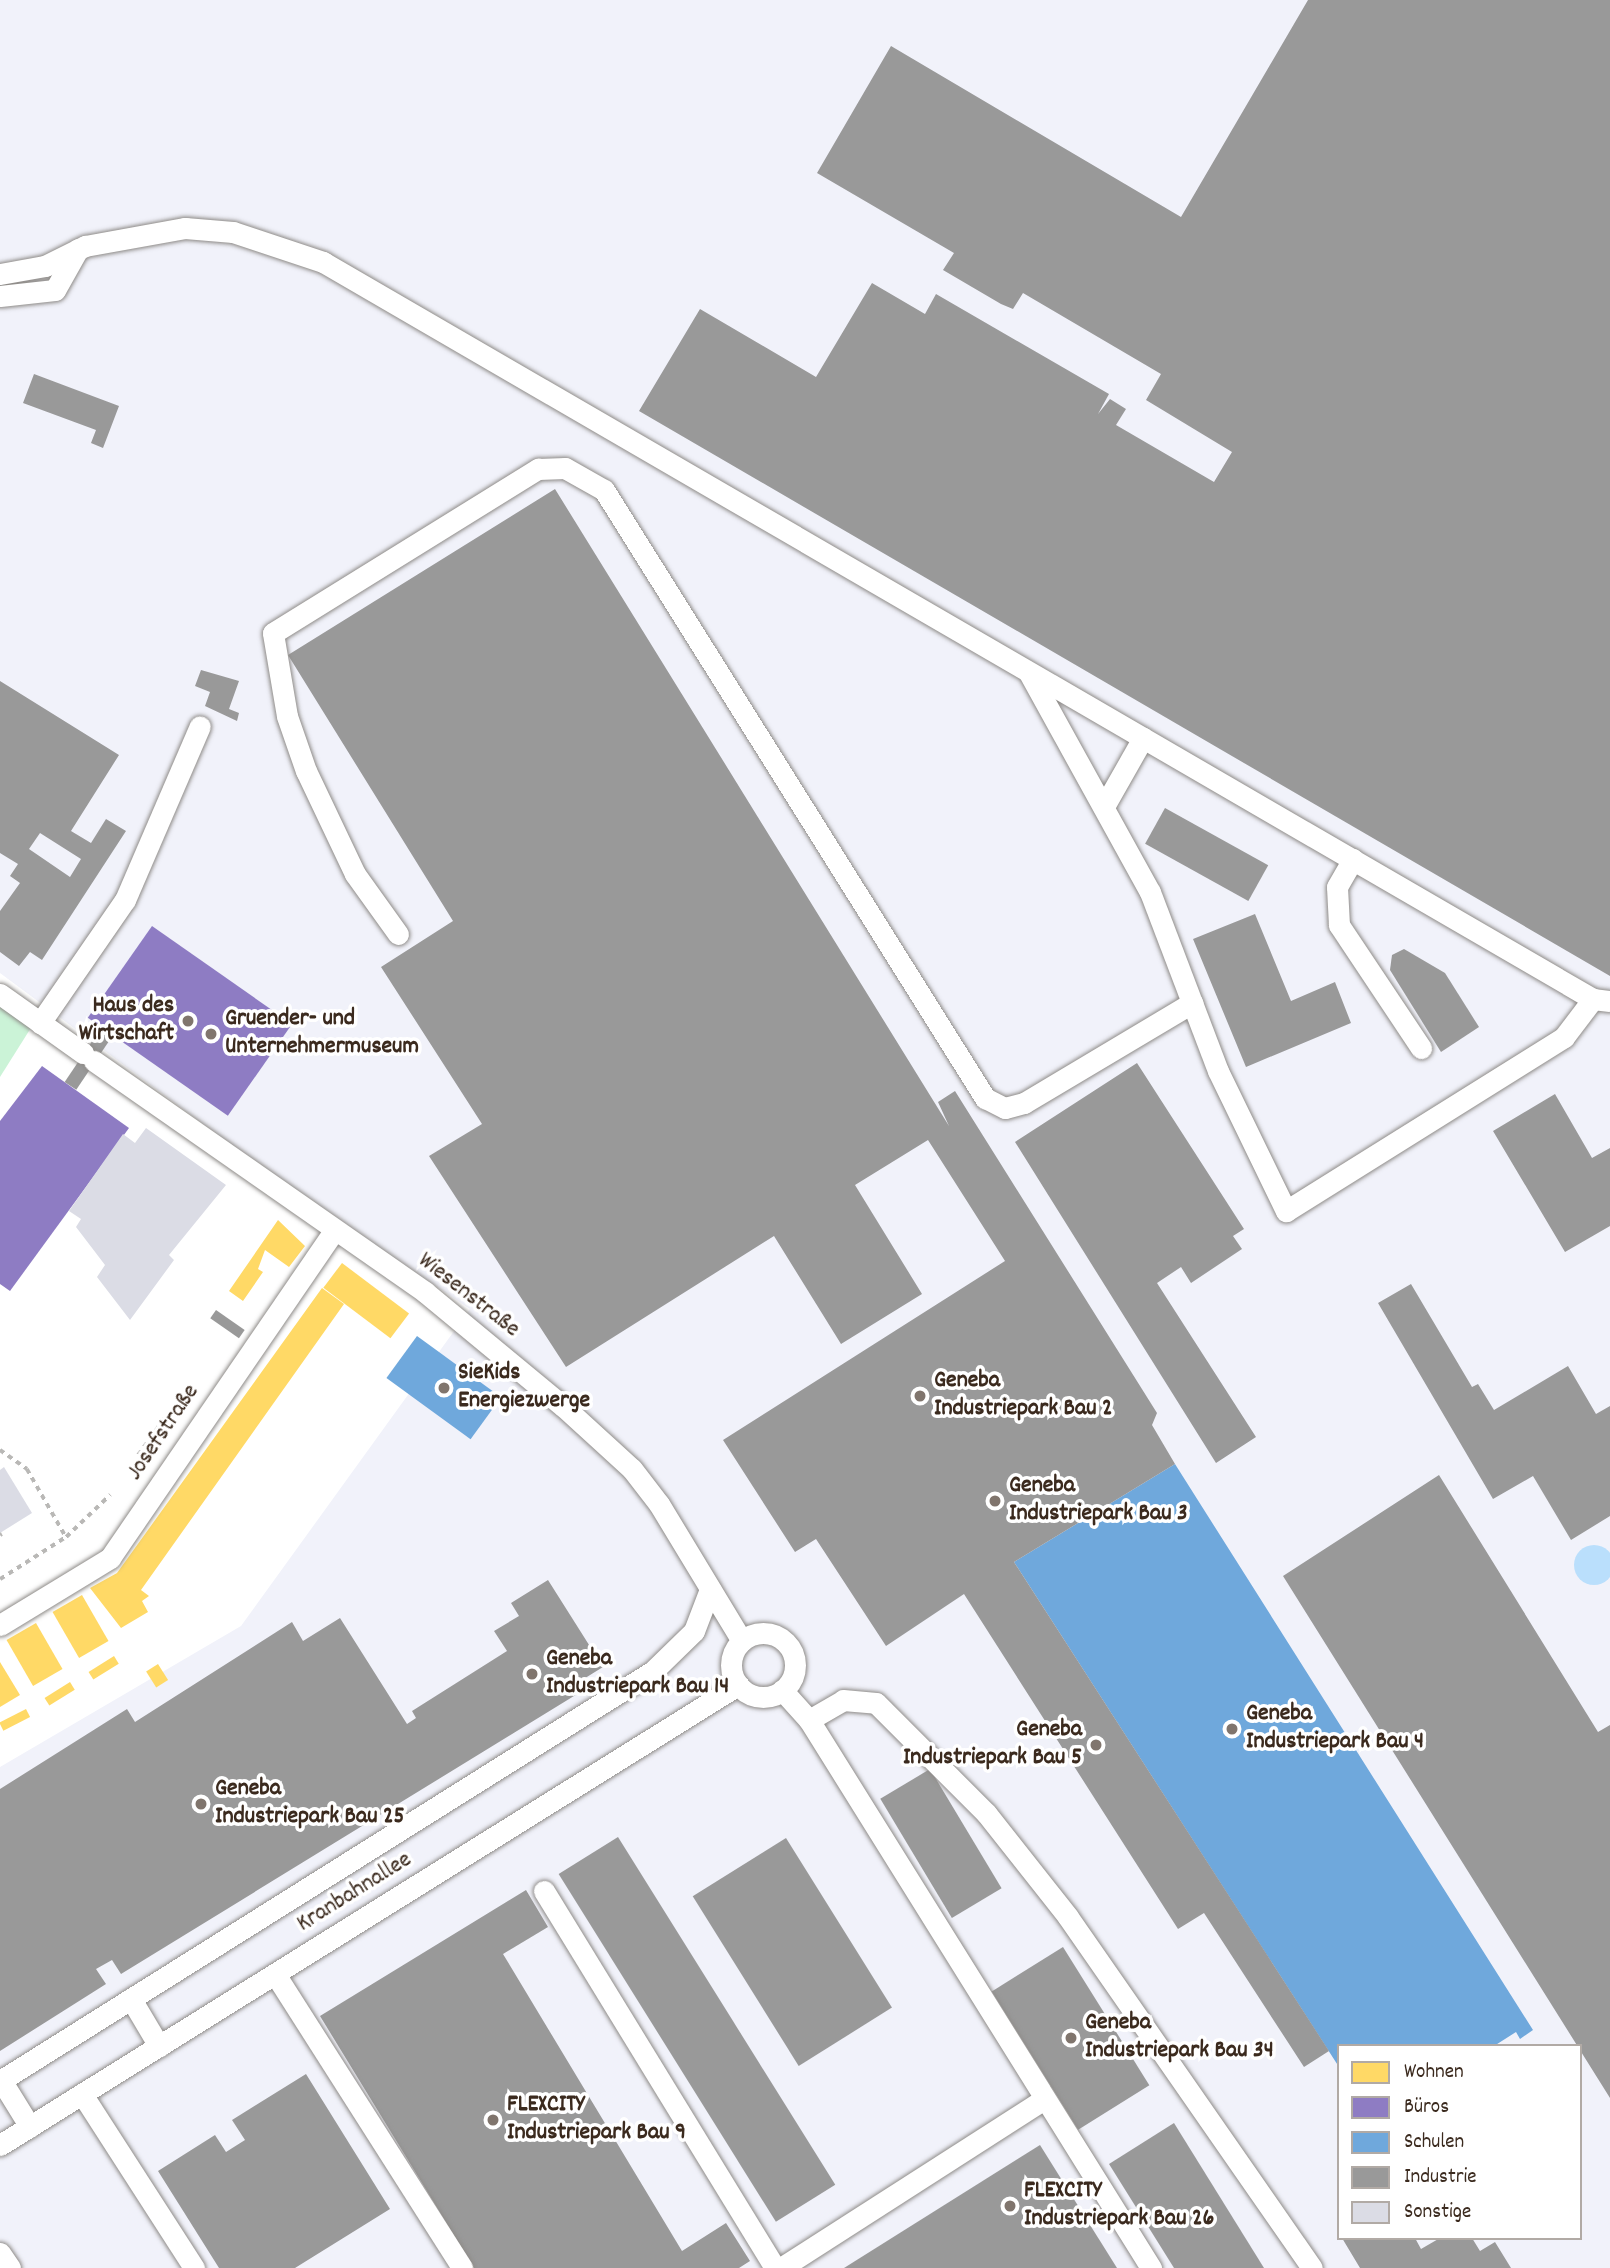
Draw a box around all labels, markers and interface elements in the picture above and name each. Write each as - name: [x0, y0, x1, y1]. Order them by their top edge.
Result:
- place label: Haus des Wirtschaft: [79, 993, 174, 1049]
- place label: Gruender- und Unternehmermuseum: [225, 1006, 419, 1062]
- marker: Haus des Wirtschaft: [180, 1013, 196, 1029]
- marker: Gruender- und Unternehmermuseum: [203, 1026, 219, 1042]
- street label: Wiesenstraße: [411, 1247, 525, 1345]
- place label: SieKids Energiezwerge: [458, 1360, 590, 1416]
- place label: Geneba Industriepark Bau 2: [934, 1368, 1112, 1424]
- street label: Josefstraße: [121, 1380, 207, 1486]
- marker: SieKids Energiezwerge: [436, 1380, 452, 1396]
- marker: Geneba Industriepark Bau 2: [912, 1388, 928, 1404]
- place label: Geneba Industriepark Bau 3: [1009, 1473, 1188, 1529]
- marker: Geneba Industriepark Bau 3: [987, 1493, 1003, 1509]
- place label: Geneba Industriepark Bau 14: [546, 1646, 729, 1702]
- marker: Geneba Industriepark Bau 14: [524, 1666, 540, 1682]
- place label: Geneba Industriepark Bau 4: [1246, 1701, 1424, 1757]
- place label: Geneba Industriepark Bau 5: [903, 1717, 1082, 1773]
- marker: Geneba Industriepark Bau 4: [1224, 1721, 1240, 1737]
- marker: Geneba Industriepark Bau 5: [1088, 1737, 1104, 1753]
- place label: Geneba Industriepark Bau 25: [215, 1776, 405, 1832]
- marker: Geneba Industriepark Bau 25: [193, 1796, 209, 1812]
- street label: Kranbahnallee: [292, 1846, 418, 1940]
- place label: Geneba Industriepark Bau 34: [1085, 2010, 1274, 2066]
- marker: Geneba Industriepark Bau 34: [1063, 2030, 1079, 2046]
- legend: [1337, 2044, 1582, 2240]
- text: Wohnen: [1404, 2058, 1464, 2088]
- place label: FLEXCITY Industriepark Bau 9: [507, 2092, 686, 2148]
- text: Büros: [1404, 2093, 1449, 2123]
- marker: FLEXCITY Industriepark Bau 9: [485, 2112, 501, 2128]
- text: Schulen: [1404, 2128, 1464, 2158]
- text: Industrie: [1404, 2163, 1477, 2193]
- place label: FLEXCITY Industriepark Bau 26: [1024, 2178, 1214, 2234]
- marker: FLEXCITY Industriepark Bau 26: [1002, 2198, 1018, 2214]
- text: Sonstige: [1404, 2198, 1471, 2228]

